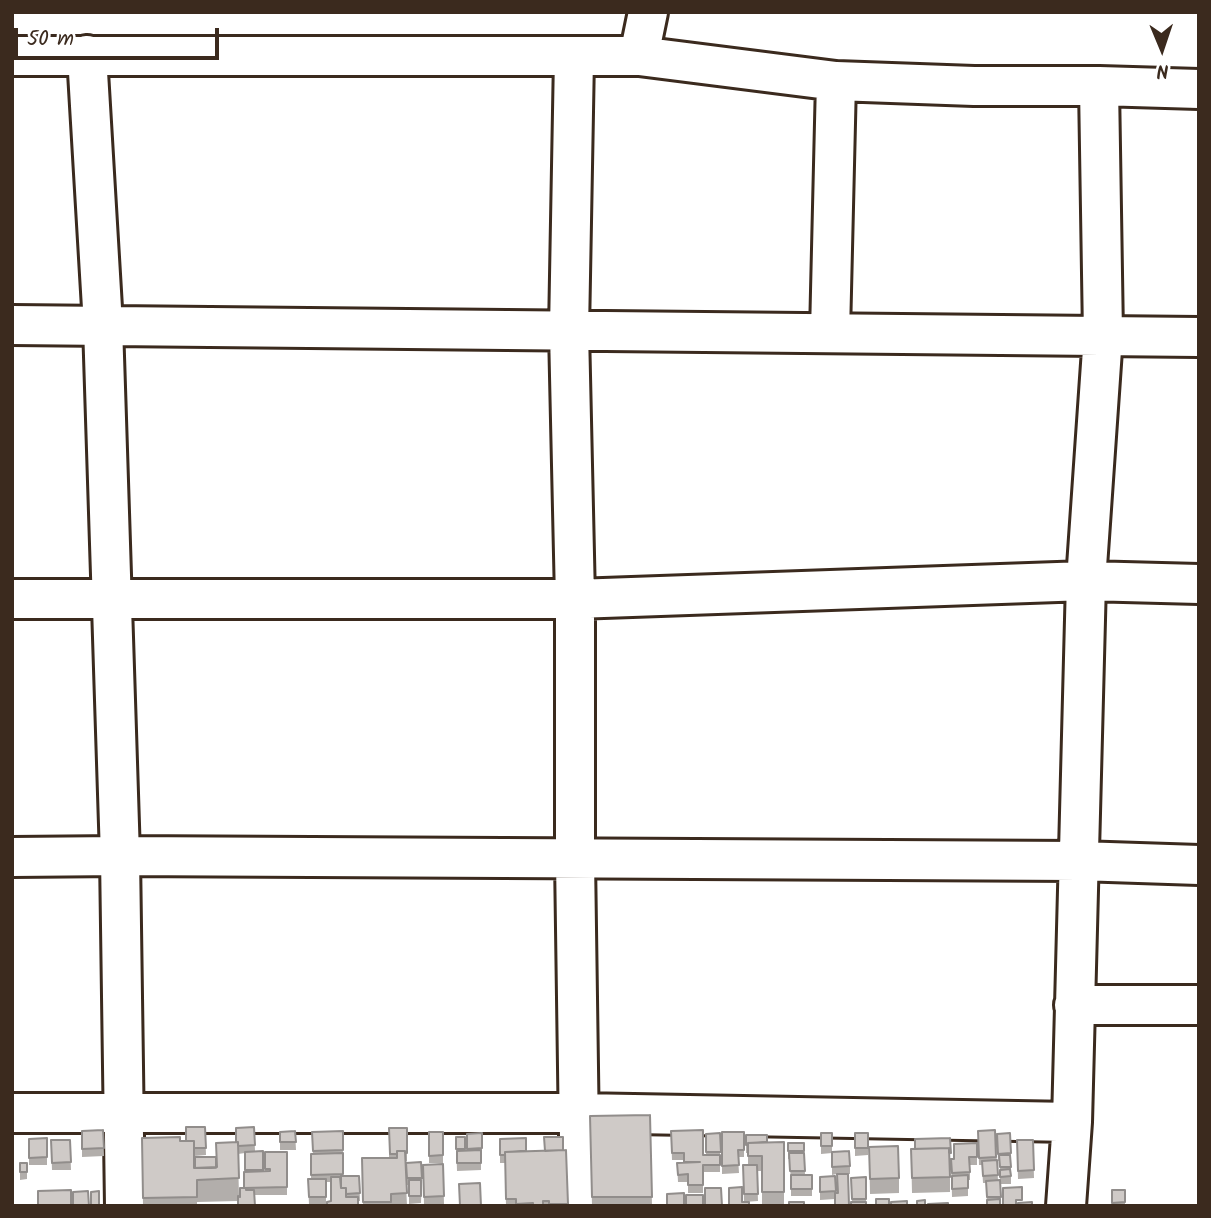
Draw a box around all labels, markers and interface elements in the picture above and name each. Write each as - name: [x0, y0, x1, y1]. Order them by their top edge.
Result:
- scale bar: [18, 14, 222, 58]
- north arrow: [1127, 14, 1197, 84]
- text: 50 m: [27, 23, 74, 56]
- text: N: [1156, 55, 1169, 85]

